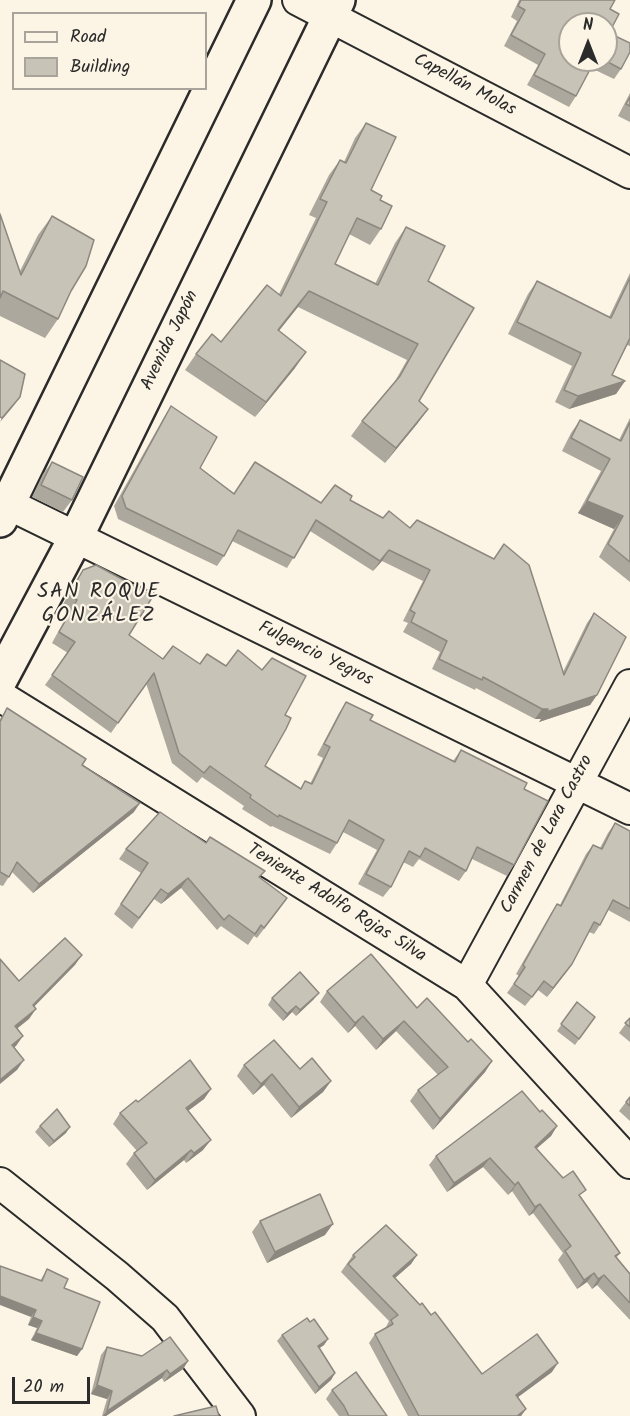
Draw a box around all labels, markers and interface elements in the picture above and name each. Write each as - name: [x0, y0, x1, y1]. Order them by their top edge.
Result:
- legend: [12, 12, 207, 90]
- north arrow: [558, 12, 618, 72]
- text: N: [583, 13, 593, 38]
- text: Road: [70, 23, 106, 52]
- street label: Capellán Molas: [409, 50, 519, 122]
- text: Building: [70, 53, 130, 82]
- street label: Avenida Japón: [138, 288, 204, 394]
- district label: SAN ROQUE GONZÁLEZ: [37, 580, 161, 630]
- street label: Fulgencio Yegros: [254, 618, 376, 692]
- street label: Carmen de Lara Castro: [497, 752, 599, 918]
- street label: Teniente Adolfo Rojas Silva: [242, 840, 430, 968]
- scale bar: [15, 1365, 93, 1403]
- text: 20 m: [23, 1373, 64, 1402]

